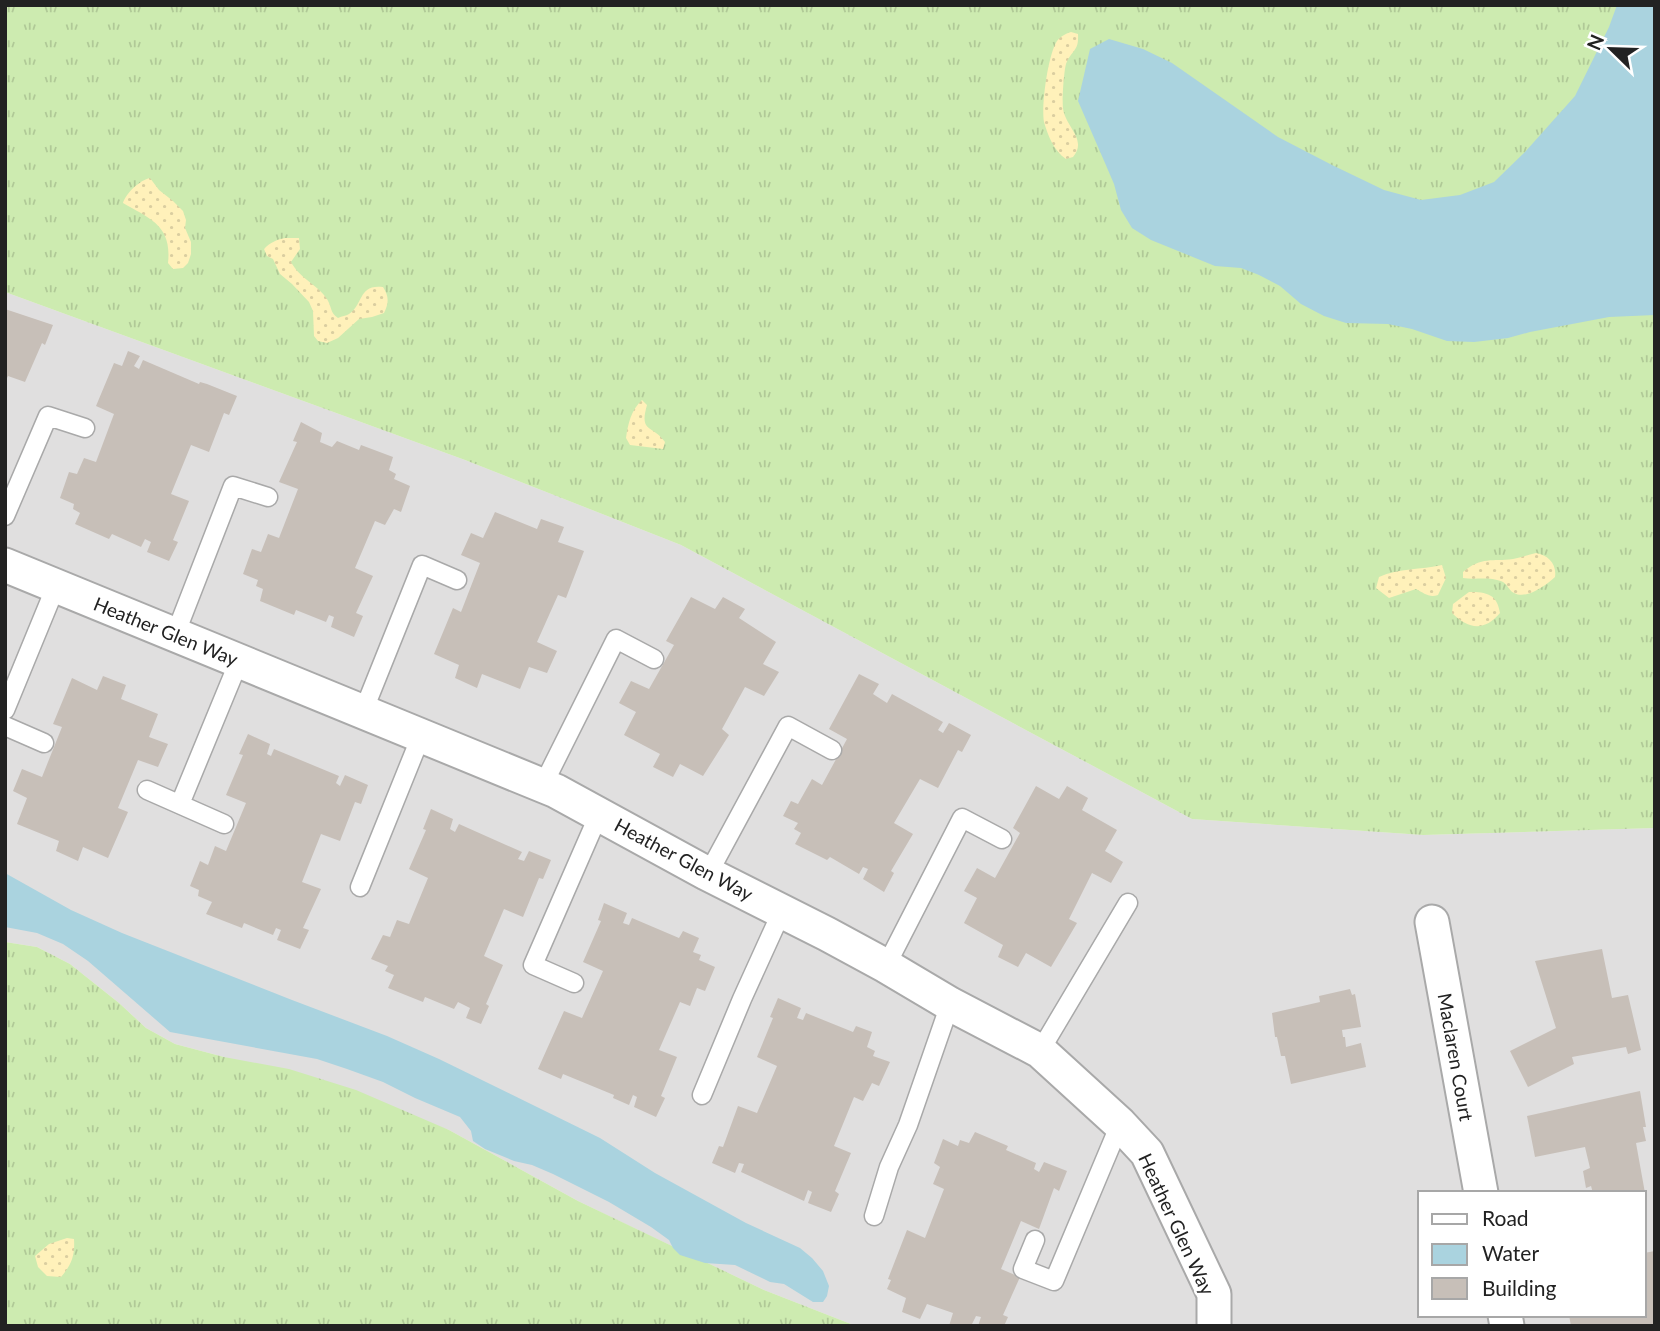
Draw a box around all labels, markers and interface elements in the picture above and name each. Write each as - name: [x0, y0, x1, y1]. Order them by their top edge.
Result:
- north arrow: [1576, 14, 1646, 84]
- text: N: [1581, 31, 1608, 53]
- street label: Heather Glen Way: [91, 592, 242, 670]
- street label: Heather Glen Way: [611, 813, 757, 905]
- street label: Maclaren Court: [1433, 991, 1479, 1123]
- street label: Heather Glen Way: [1134, 1150, 1220, 1299]
- legend: [1418, 1191, 1646, 1317]
- text: Road: [1482, 1205, 1529, 1230]
- text: Water: [1482, 1240, 1539, 1265]
- text: Building: [1482, 1275, 1557, 1300]

